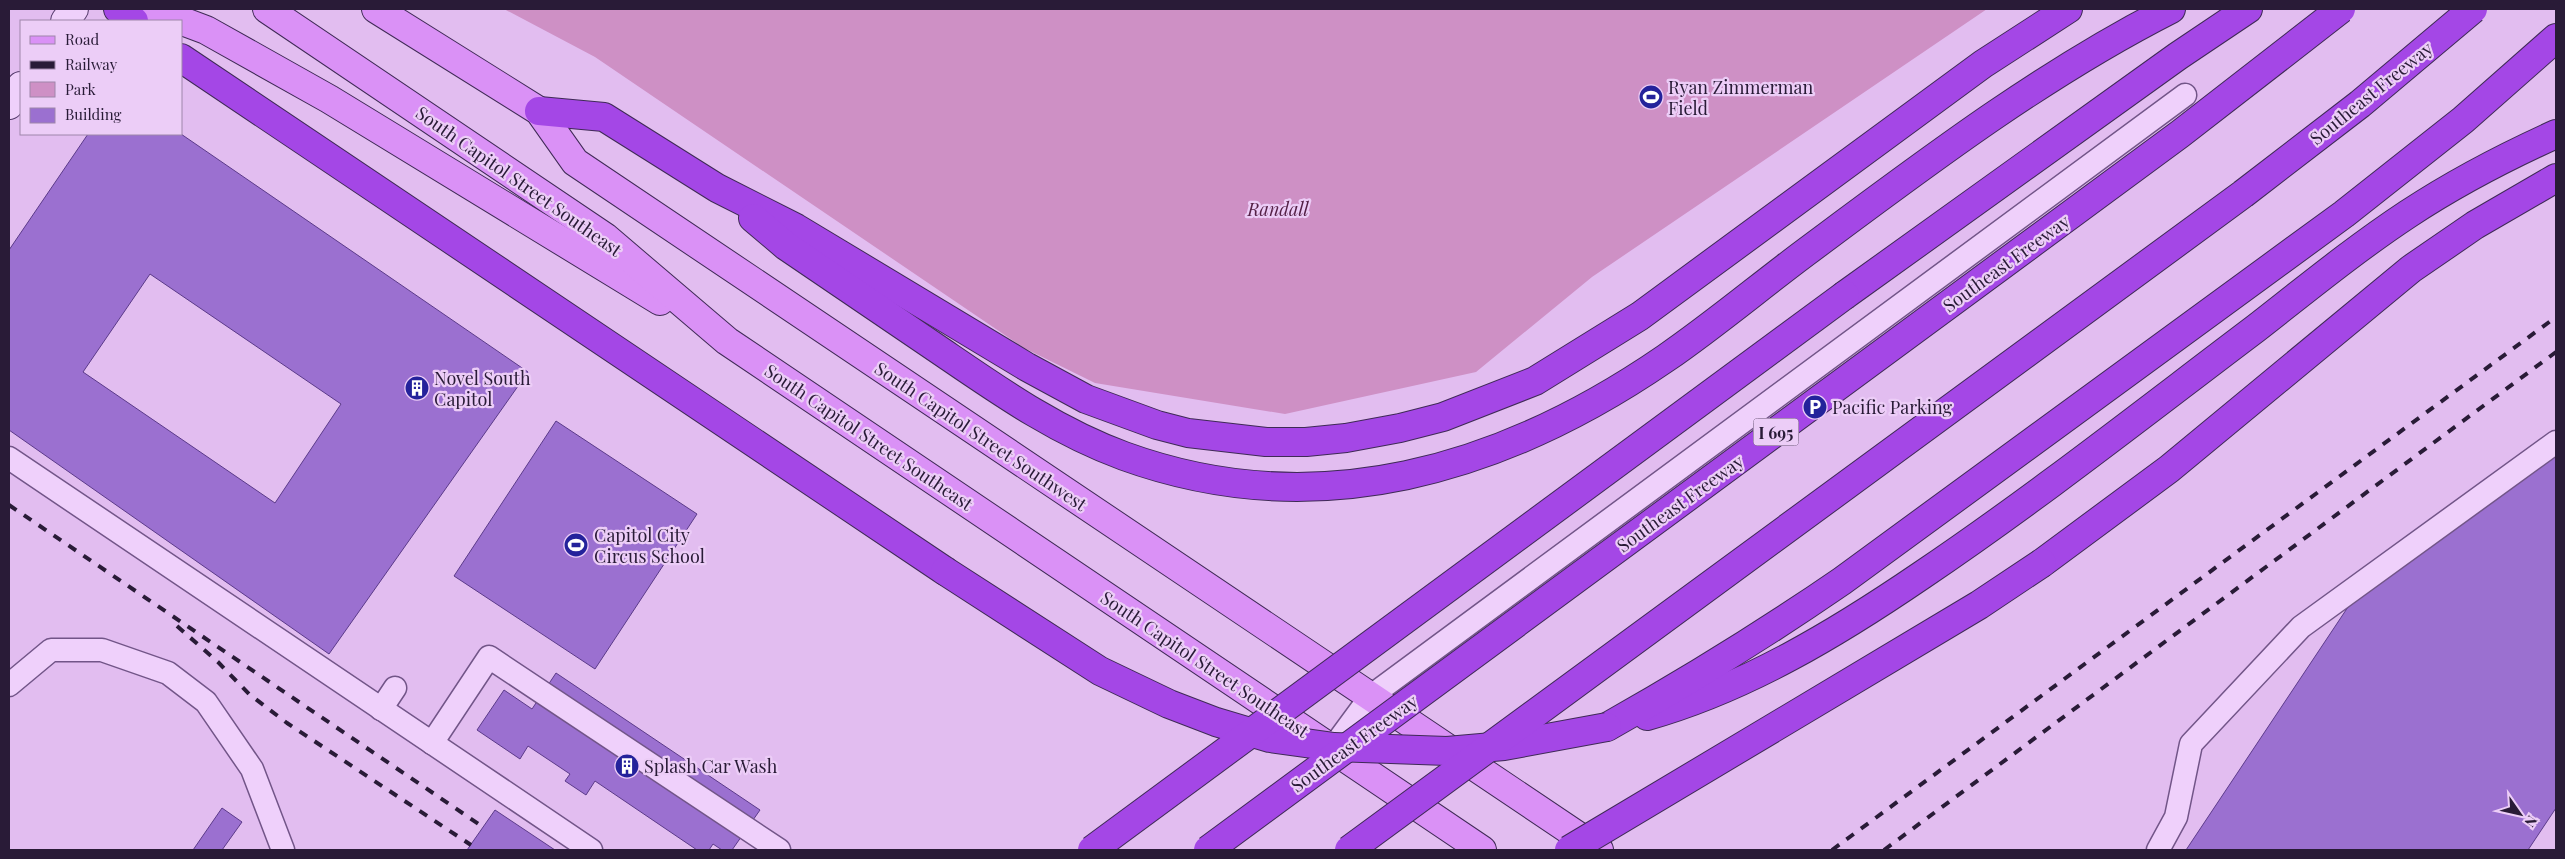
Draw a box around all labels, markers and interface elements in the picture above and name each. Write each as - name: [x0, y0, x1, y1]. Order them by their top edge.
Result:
- legend: [20, 20, 182, 135]
- text: Road: [65, 29, 99, 49]
- street label: Southeast Freeway: [2305, 36, 2437, 150]
- text: Railway: [65, 54, 118, 74]
- place label: Ryan Zimmerman Field: [1668, 75, 1814, 120]
- text: Park: [65, 79, 97, 99]
- sports icon: Ryan Zimmerman Field: [1638, 84, 1664, 110]
- street label: South Capitol Street Southeast: [411, 101, 627, 262]
- text: Building: [65, 104, 122, 124]
- park label: Randall: [1247, 197, 1309, 221]
- street label: Southeast Freeway: [1938, 209, 2074, 317]
- street label: South Capitol Street Southwest: [870, 356, 1092, 516]
- street label: South Capitol Street Southeast: [760, 358, 978, 516]
- place label: Novel South Capitol: [434, 366, 531, 411]
- building icon: Novel South Capitol: [404, 375, 430, 401]
- parking icon: Pacific Parking: [1802, 394, 1828, 420]
- place label: Pacific Parking: [1832, 395, 1953, 419]
- road number: I 695: [1754, 418, 1798, 446]
- street label: Southeast Freeway: [1612, 449, 1748, 557]
- place label: Capitol City Circus School: [594, 523, 705, 568]
- sports icon: Capitol City Circus School: [563, 532, 589, 558]
- street label: South Capitol Street Southeast: [1096, 585, 1314, 743]
- street label: Southeast Freeway: [1286, 689, 1422, 797]
- building icon: Splash Car Wash: [614, 753, 640, 779]
- place label: Splash Car Wash: [644, 754, 778, 778]
- north arrow: [2495, 789, 2545, 839]
- text: N: [2520, 812, 2542, 831]

